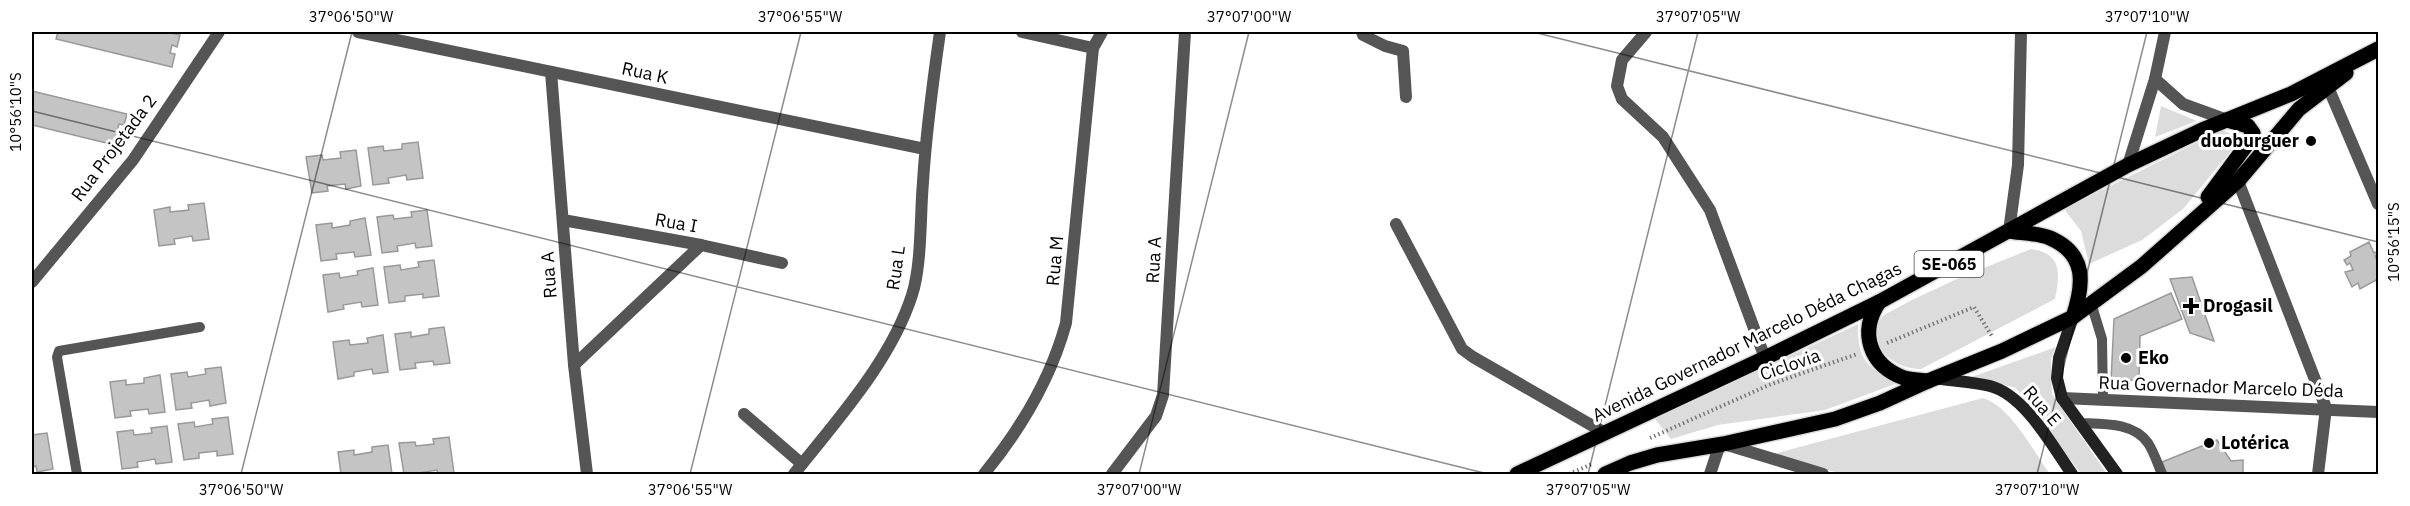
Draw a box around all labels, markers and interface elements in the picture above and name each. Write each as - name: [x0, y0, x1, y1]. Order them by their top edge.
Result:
- text: 37°06'50"W: [309, 7, 394, 26]
- text: 37°06'55"W: [758, 7, 843, 26]
- text: 37°07'00"W: [1207, 7, 1292, 26]
- text: 37°07'05"W: [1656, 7, 1741, 26]
- text: 37°07'10"W: [2105, 7, 2190, 26]
- street label: Rua K: [620, 56, 671, 89]
- text: 10°56'10"S: [6, 72, 25, 152]
- street label: Rua Projetada 2: [66, 90, 161, 206]
- place label: duoburguer: [2201, 129, 2299, 152]
- marker: duoburguer: [2304, 134, 2318, 148]
- text: 10°56'15"S: [2384, 202, 2403, 282]
- street label: Rua I: [653, 207, 699, 238]
- street label: Rua M: [1041, 235, 1068, 287]
- street label: Rua A: [1141, 235, 1166, 284]
- street label: Rua L: [881, 244, 910, 292]
- street label: Rua A: [535, 250, 562, 299]
- road number: SE-065: [1914, 251, 1984, 277]
- street label: Avenida Governador Marcelo Déda Chagas: [1588, 256, 1905, 427]
- place label: Drogasil: [2203, 294, 2273, 317]
- marker: Drogasil: [2184, 299, 2198, 313]
- street label: Ciclovia: [1757, 343, 1824, 386]
- place label: Eko: [2138, 346, 2169, 369]
- marker: Eko: [2119, 351, 2133, 365]
- street label: Rua Governador Marcelo Déda: [2098, 371, 2344, 402]
- street label: Rua E: [2019, 381, 2066, 431]
- place label: Lotérica: [2221, 431, 2289, 454]
- marker: Lotérica: [2202, 436, 2216, 450]
- text: 37°06'50"W: [199, 480, 284, 499]
- text: 37°06'55"W: [648, 480, 733, 499]
- text: 37°07'00"W: [1097, 480, 1182, 499]
- text: 37°07'05"W: [1546, 480, 1631, 499]
- text: 37°07'10"W: [1995, 480, 2080, 499]

